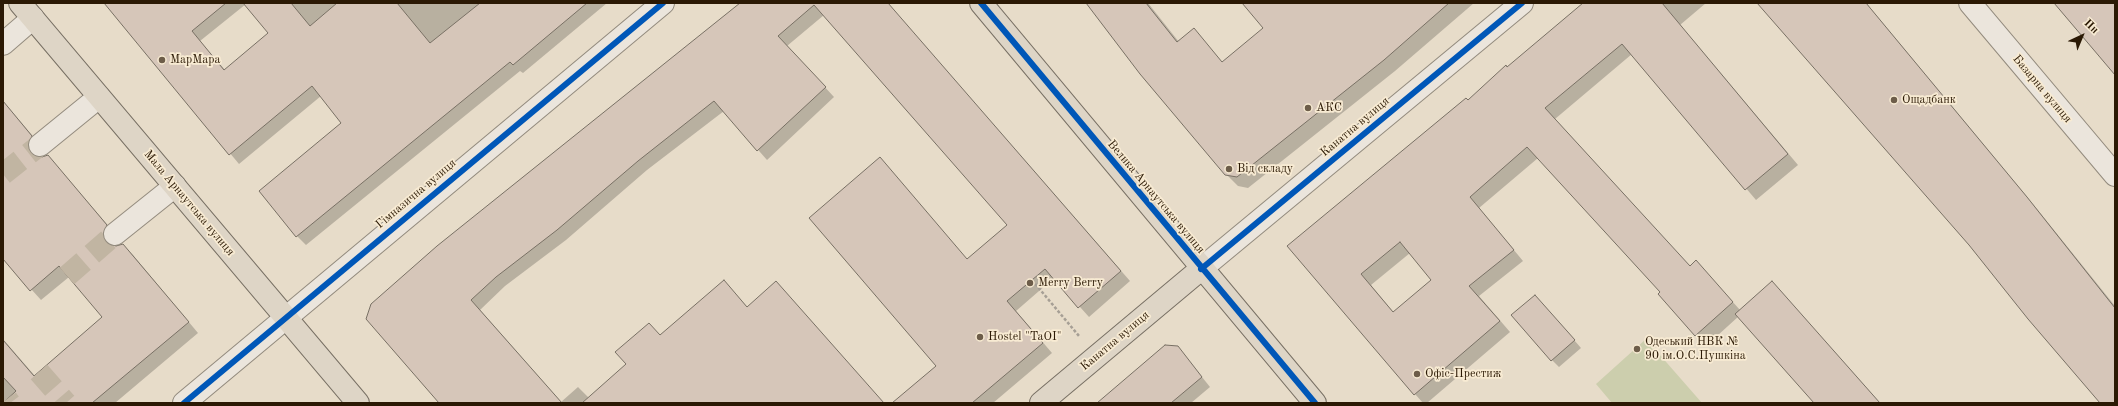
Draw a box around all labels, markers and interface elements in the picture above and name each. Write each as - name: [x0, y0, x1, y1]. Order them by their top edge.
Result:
- north arrow: [2062, 16, 2102, 56]
- text: Пн: [2081, 18, 2100, 36]
- street label: Базарна вулиця: [2009, 52, 2075, 126]
- place label: МарМара: [170, 53, 220, 67]
- marker: МарМара: [157, 55, 167, 65]
- place label: Ощадбанк: [1902, 93, 1956, 107]
- street label: Канатна вулиця: [1318, 94, 1392, 160]
- marker: Ощадбанк: [1889, 95, 1899, 105]
- place label: АКС: [1316, 101, 1342, 115]
- marker: АКС: [1303, 103, 1313, 113]
- street label: Велика Арнаутська вулиця: [1104, 137, 1208, 257]
- street label: Мала Арнаутська вулиця: [141, 147, 237, 259]
- street label: Гімназична вулиця: [373, 156, 459, 232]
- place label: Від складу: [1237, 162, 1293, 176]
- marker: Від складу: [1224, 164, 1234, 174]
- place label: Merry Berry: [1038, 276, 1103, 290]
- marker: Merry Berry: [1025, 278, 1035, 288]
- street label: Канатна вулиця: [1078, 308, 1152, 374]
- place label: Hostel "TaOI": [988, 330, 1061, 344]
- marker: Hostel "TaOI": [975, 332, 985, 342]
- place label: Одеський НВК № 90 ім.О.С.Пушкіна: [1645, 335, 1746, 363]
- marker: Одеський НВК № 90 ім.О.С.Пушкіна: [1632, 344, 1642, 354]
- place label: Офіс-Престиж: [1425, 367, 1501, 381]
- marker: Офіс-Престиж: [1412, 369, 1422, 379]

